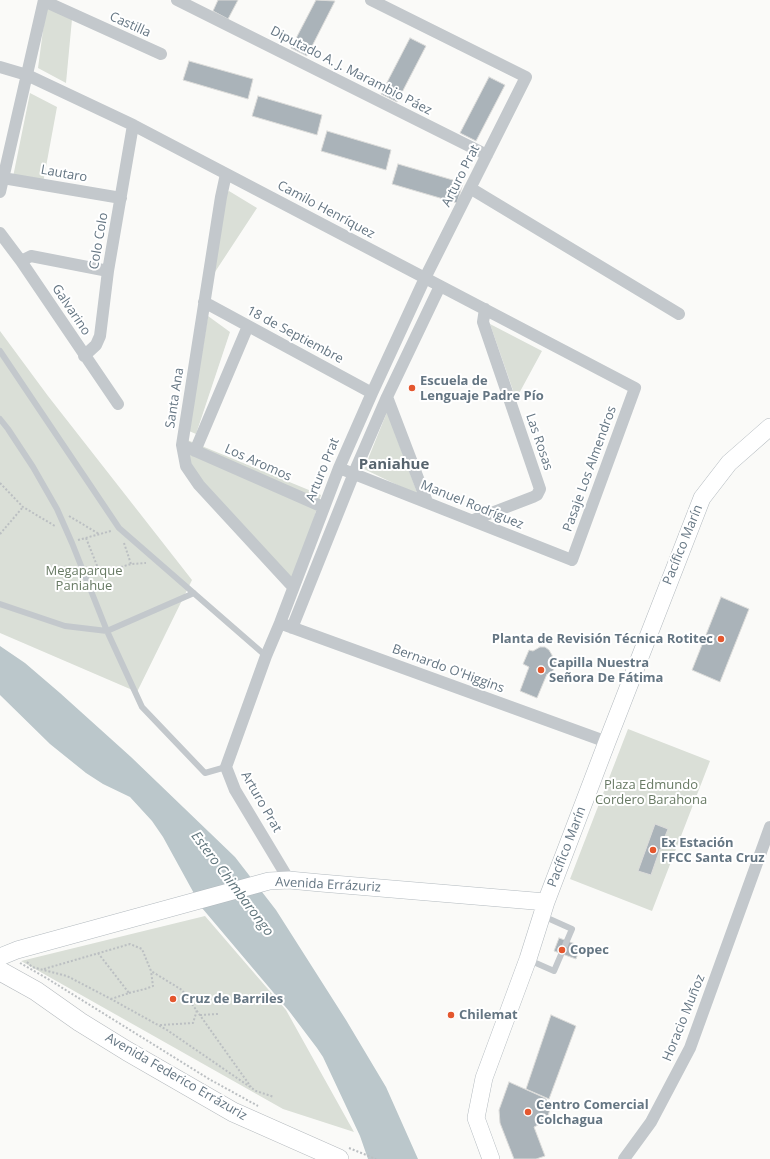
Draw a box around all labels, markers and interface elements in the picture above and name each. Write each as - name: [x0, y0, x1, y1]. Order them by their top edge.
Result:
- street label: Castilla: [107, 9, 153, 41]
- street label: Diputado A. J. Marambio Páez: [268, 23, 434, 119]
- street label: Arturo Prat: [439, 142, 483, 210]
- street label: Lautaro: [40, 162, 88, 186]
- street label: Camilo Henríquez: [275, 178, 377, 242]
- street label: Colo Colo: [86, 211, 112, 271]
- street label: Galvarino: [48, 282, 94, 338]
- street label: 18 de Septiembre: [244, 303, 346, 367]
- street label: Santa Ana: [163, 367, 187, 429]
- place label: Escuela de Lenguaje Padre Pío: [420, 373, 544, 404]
- marker: Escuela de Lenguaje Padre Pío: [407, 383, 417, 393]
- street label: Pasaje Los Almendros: [560, 404, 620, 534]
- street label: Las Rosas: [522, 412, 556, 472]
- street label: Arturo Prat: [303, 436, 343, 504]
- street label: Los Aromos: [222, 441, 294, 485]
- district label: Paniahue: [359, 456, 429, 474]
- street label: Manuel Rodríguez: [418, 477, 526, 533]
- street label: Pacífico Marín: [660, 503, 706, 587]
- park label: Megaparque Paniahue: [46, 563, 122, 594]
- place label: Planta de Revisión Técnica Rotitec: [492, 631, 713, 647]
- marker: Planta de Revisión Técnica Rotitec: [716, 634, 726, 644]
- street label: Bernardo O'Higgins: [390, 641, 506, 697]
- place label: Capilla Nuestra Señora De Fátima: [549, 655, 663, 686]
- marker: Capilla Nuestra Señora De Fátima: [536, 665, 546, 675]
- street label: Arturo Prat: [237, 769, 285, 835]
- park label: Plaza Edmundo Cordero Barahona: [595, 777, 707, 808]
- street label: Pacífico Marín: [544, 804, 590, 890]
- water label: Estero Chimbarongo: [187, 828, 277, 940]
- place label: Ex Estación FFCC Santa Cruz: [661, 835, 765, 866]
- marker: Ex Estación FFCC Santa Cruz: [648, 845, 658, 855]
- street label: Avenida Errázuriz: [275, 874, 381, 896]
- place label: Copec: [570, 942, 609, 958]
- marker: Copec: [557, 945, 567, 955]
- street label: Horacio Muñoz: [659, 972, 709, 1064]
- place label: Cruz de Barriles: [181, 991, 283, 1007]
- marker: Cruz de Barriles: [168, 994, 178, 1004]
- place label: Chilemat: [459, 1007, 518, 1023]
- marker: Chilemat: [446, 1010, 456, 1020]
- street label: Avenida Federico Errázuriz: [102, 1030, 250, 1124]
- place label: Centro Comercial Colchagua: [536, 1097, 649, 1128]
- marker: Centro Comercial Colchagua: [523, 1107, 533, 1117]

